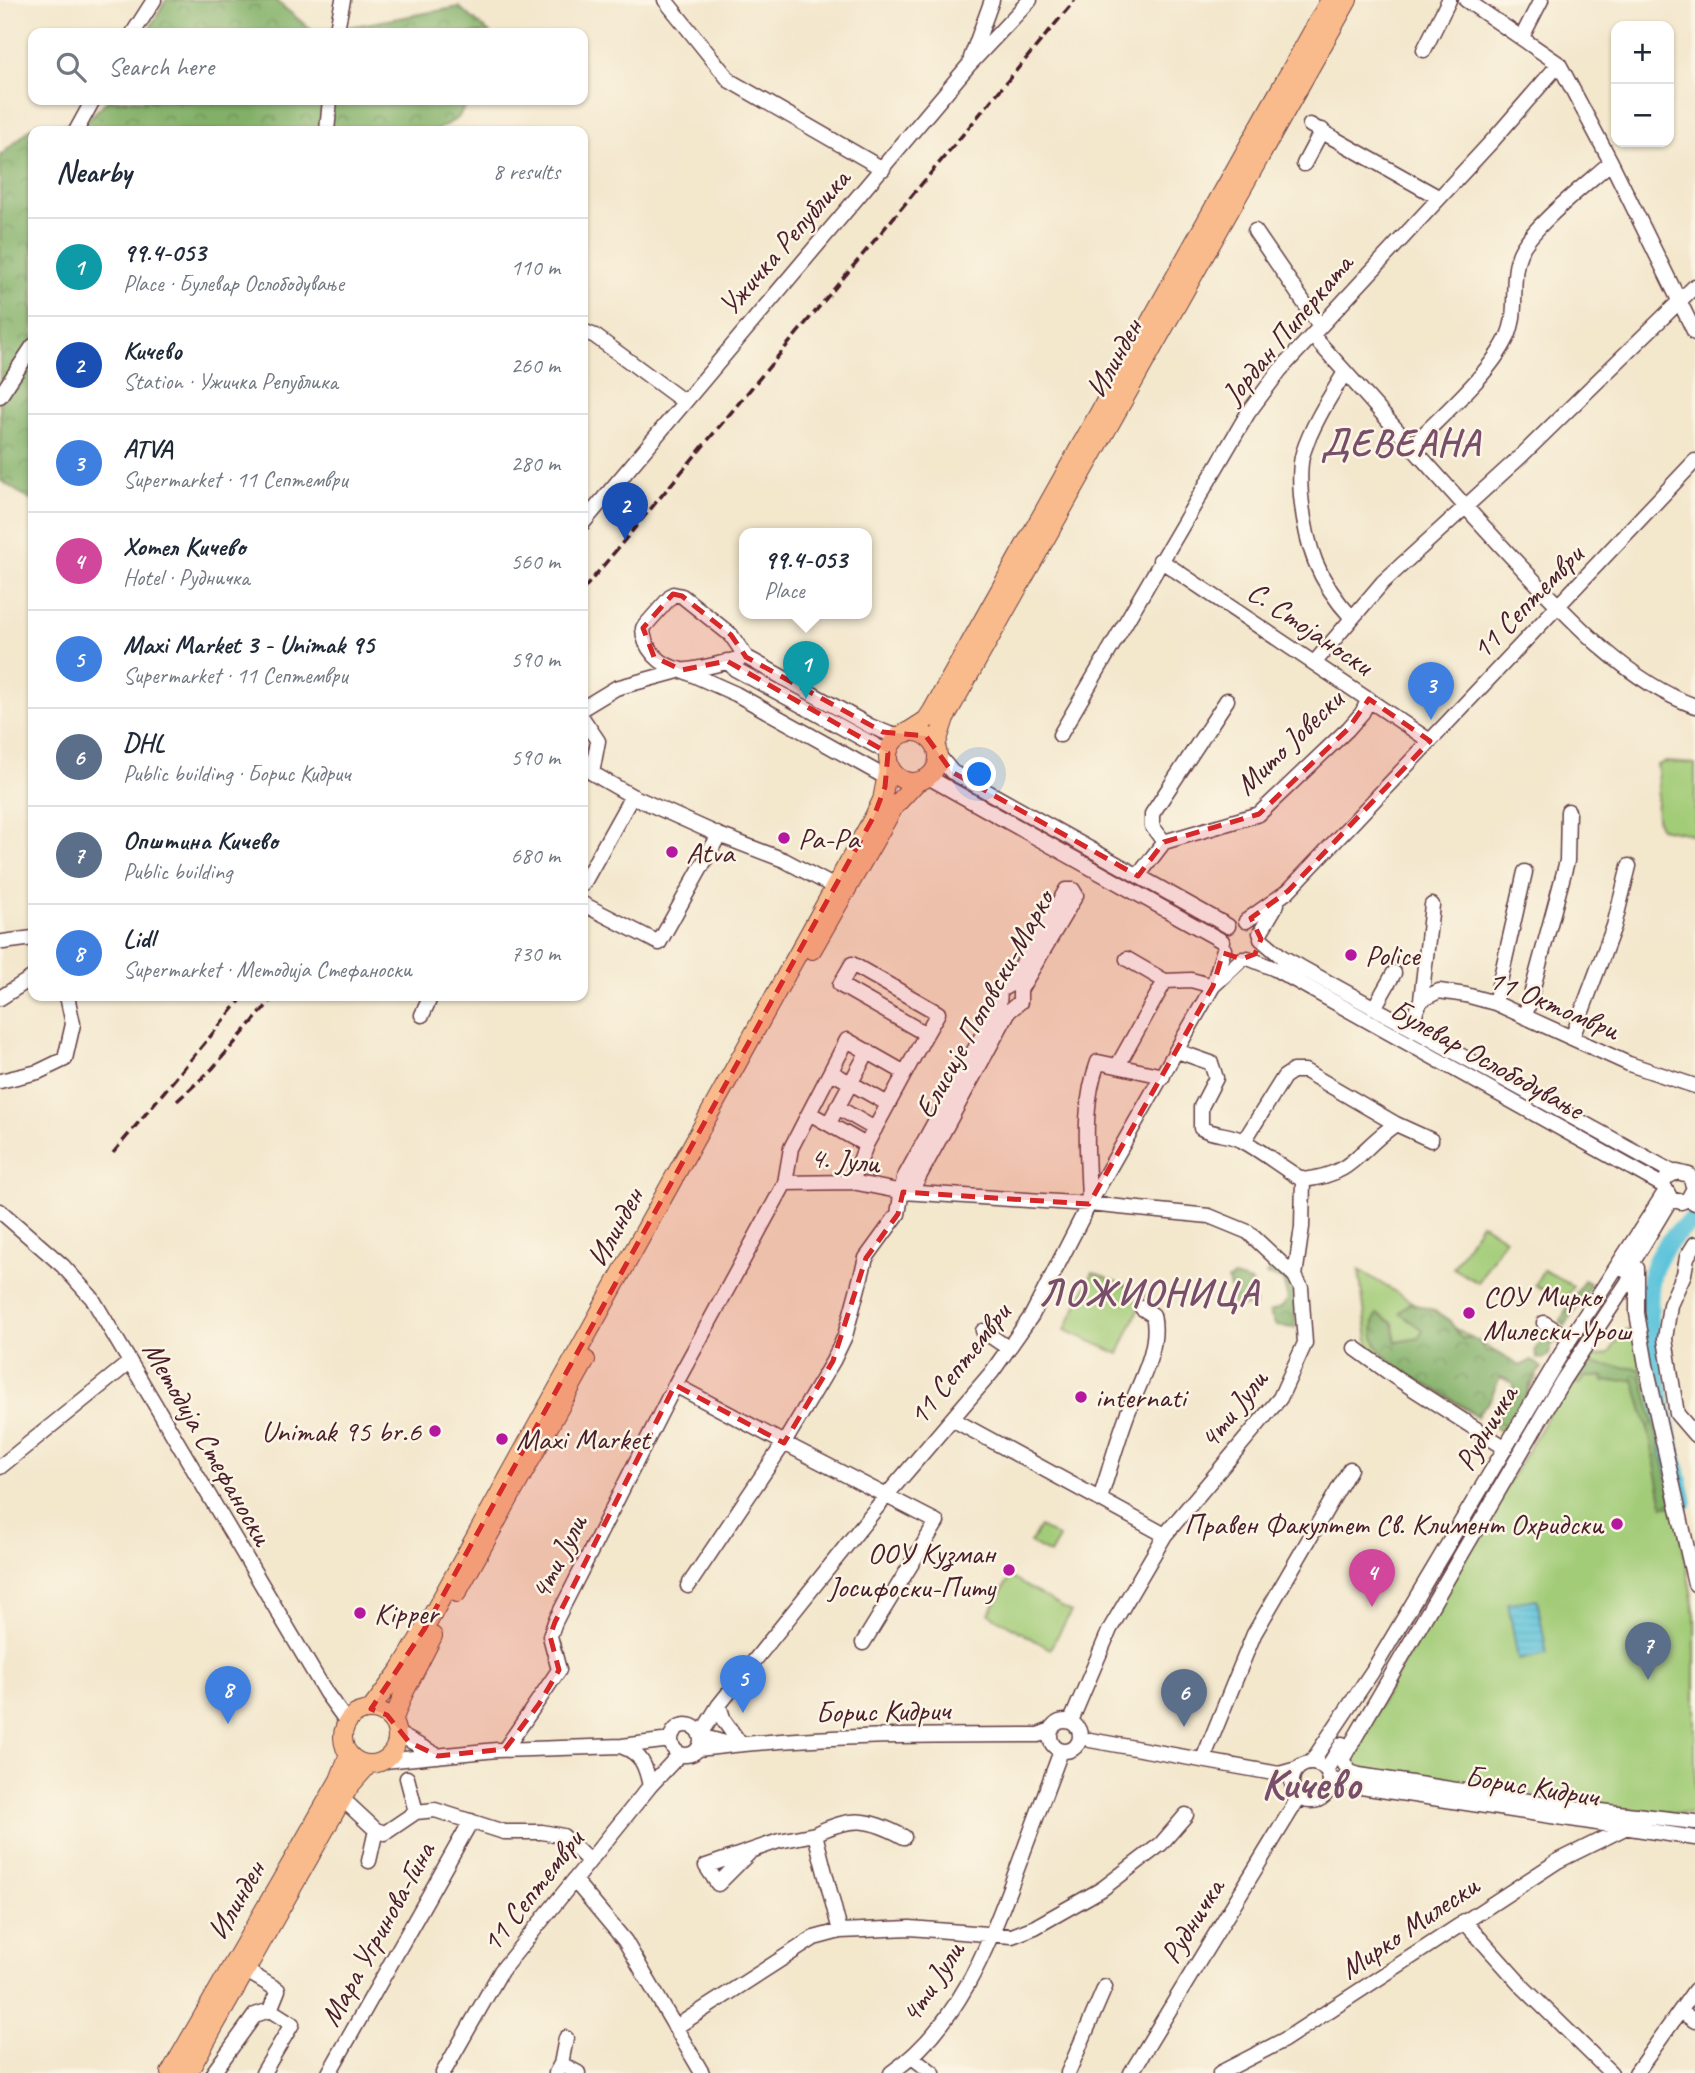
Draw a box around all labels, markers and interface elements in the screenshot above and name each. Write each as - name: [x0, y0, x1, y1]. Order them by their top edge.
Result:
- map controls: [1611, 21, 1674, 147]
- button: +: [1611, 21, 1674, 84]
- search box: [28, 28, 588, 105]
- icon: search: [52, 48, 90, 86]
- text: Search here: [108, 50, 214, 83]
- button: −: [1611, 84, 1674, 147]
- text: Nearby: [56, 153, 132, 191]
- text: 8 results: [493, 157, 560, 186]
- street label: Ужичка Република: [710, 159, 860, 323]
- text: 99.4-053: [123, 236, 206, 269]
- street label: Јордан Пиперката: [1212, 244, 1362, 413]
- text: 1: [74, 253, 84, 282]
- text: 110 m: [511, 253, 560, 282]
- text: Place · Булевар Ослободување: [123, 269, 344, 298]
- street label: Илинден: [1077, 310, 1152, 404]
- text: Кичево: [123, 334, 182, 367]
- text: 2: [74, 351, 84, 380]
- text: 260 m: [511, 351, 560, 380]
- text: Station · Ужичка Република: [123, 367, 338, 396]
- district label: ДЕВЕАНА: [1321, 419, 1482, 466]
- text: ATVA: [123, 432, 172, 465]
- text: 3: [74, 449, 84, 478]
- text: 280 m: [511, 449, 560, 478]
- text: Supermarket · 11 Септември: [123, 465, 347, 494]
- pin: 2: [602, 482, 648, 540]
- popup: [739, 528, 872, 619]
- text: Хотел Кичево: [123, 530, 245, 563]
- street label: 11 Септември: [1463, 535, 1593, 667]
- text: 99.4-053: [764, 543, 847, 576]
- text: 4: [74, 547, 84, 576]
- text: 560 m: [511, 547, 560, 576]
- text: Hotel · Рудничка: [123, 563, 249, 592]
- street label: С. Стојаноски: [1240, 572, 1382, 685]
- text: Place: [764, 576, 804, 605]
- text: Maxi Market 3 - Unimak 95: [123, 628, 374, 661]
- pin: 1: [783, 641, 829, 699]
- text: 5: [74, 645, 84, 674]
- text: 590 m: [511, 645, 560, 674]
- text: Supermarket · 11 Септември: [123, 661, 347, 690]
- pin: 3: [1408, 662, 1454, 720]
- street label: Мито Јовески: [1227, 679, 1353, 803]
- text: DHL: [123, 726, 164, 759]
- text: 6: [74, 743, 84, 772]
- text: 590 m: [511, 743, 560, 772]
- your location: [962, 757, 996, 791]
- text: Public building · Борис Кидрич: [123, 759, 351, 788]
- place label: Ра-Ра: [798, 819, 861, 857]
- text: Општина Кичево: [123, 824, 278, 857]
- marker: Ра-Ра: [776, 830, 792, 846]
- place label: Atva: [686, 833, 736, 871]
- text: 7: [74, 841, 84, 870]
- text: 680 m: [511, 841, 560, 870]
- marker: Atva: [664, 844, 680, 860]
- text: Public building: [123, 857, 232, 886]
- street label: Елисије Поповски-Марко: [906, 880, 1064, 1125]
- text: Lidl: [123, 922, 155, 955]
- place label: Police: [1365, 936, 1422, 974]
- text: 8: [74, 939, 84, 968]
- text: 730 m: [511, 939, 560, 968]
- marker: Police: [1343, 947, 1359, 963]
- text: Supermarket · Методија Стефаноски: [123, 955, 412, 984]
- street label: 11 Октомври: [1483, 959, 1627, 1049]
- street label: Булевар Ослободување: [1384, 990, 1592, 1129]
- street label: 4. Јули: [809, 1138, 883, 1182]
- street label: Илинден: [578, 1179, 653, 1273]
- district label: ЛОЖИОНИЦА: [1038, 1269, 1261, 1316]
- place label: СОУ Мирко Милески-Урош: [1483, 1277, 1633, 1349]
- street label: 11 Септември: [899, 1293, 1020, 1433]
- marker: СОУ Мирко Милески-Урош: [1461, 1305, 1477, 1321]
- street label: Методија Стефаноски: [134, 1334, 283, 1553]
- street label: 4ти Јули: [1190, 1360, 1277, 1456]
- street label: Рудничка: [1446, 1376, 1527, 1477]
- place label: internati: [1095, 1378, 1189, 1416]
- marker: internati: [1073, 1389, 1089, 1405]
- place label: Unimak 95 br.6: [261, 1412, 422, 1450]
- place label: Maxi Market: [516, 1420, 652, 1458]
- marker: Unimak 95 br.6: [427, 1423, 443, 1439]
- marker: Maxi Market: [494, 1431, 510, 1447]
- place label: Правен Факултет Св. Климент Охридски: [1184, 1505, 1605, 1543]
- street label: 4ти Јули: [521, 1507, 596, 1606]
- marker: Правен Факултет Св. Климент Охридски: [1609, 1516, 1625, 1532]
- place label: ООУ Кузман Јосифоски-Питу: [826, 1534, 998, 1606]
- pin: 4: [1349, 1549, 1395, 1607]
- marker: ООУ Кузман Јосифоски-Питу: [1001, 1562, 1017, 1578]
- place label: Kipper: [374, 1594, 440, 1632]
- marker: Kipper: [352, 1605, 368, 1621]
- pin: 7: [1625, 1622, 1671, 1680]
- pin: 5: [720, 1655, 766, 1713]
- pin: 8: [205, 1666, 251, 1724]
- pin: 6: [1161, 1669, 1207, 1727]
- street label: Борис Кидрич: [815, 1691, 953, 1731]
- district label: Кичево: [1261, 1756, 1363, 1811]
- street label: Борис Кидрич: [1463, 1757, 1603, 1816]
- street label: 11 Септември: [472, 1820, 593, 1960]
- street label: Мара Угринова-Гина: [311, 1834, 444, 2033]
- street label: Илинден: [198, 1852, 274, 1946]
- street label: Мирко Милески: [1332, 1866, 1487, 1987]
- street label: Рудничка: [1151, 1869, 1234, 1970]
- street label: 4ти Јули: [892, 1932, 973, 2030]

